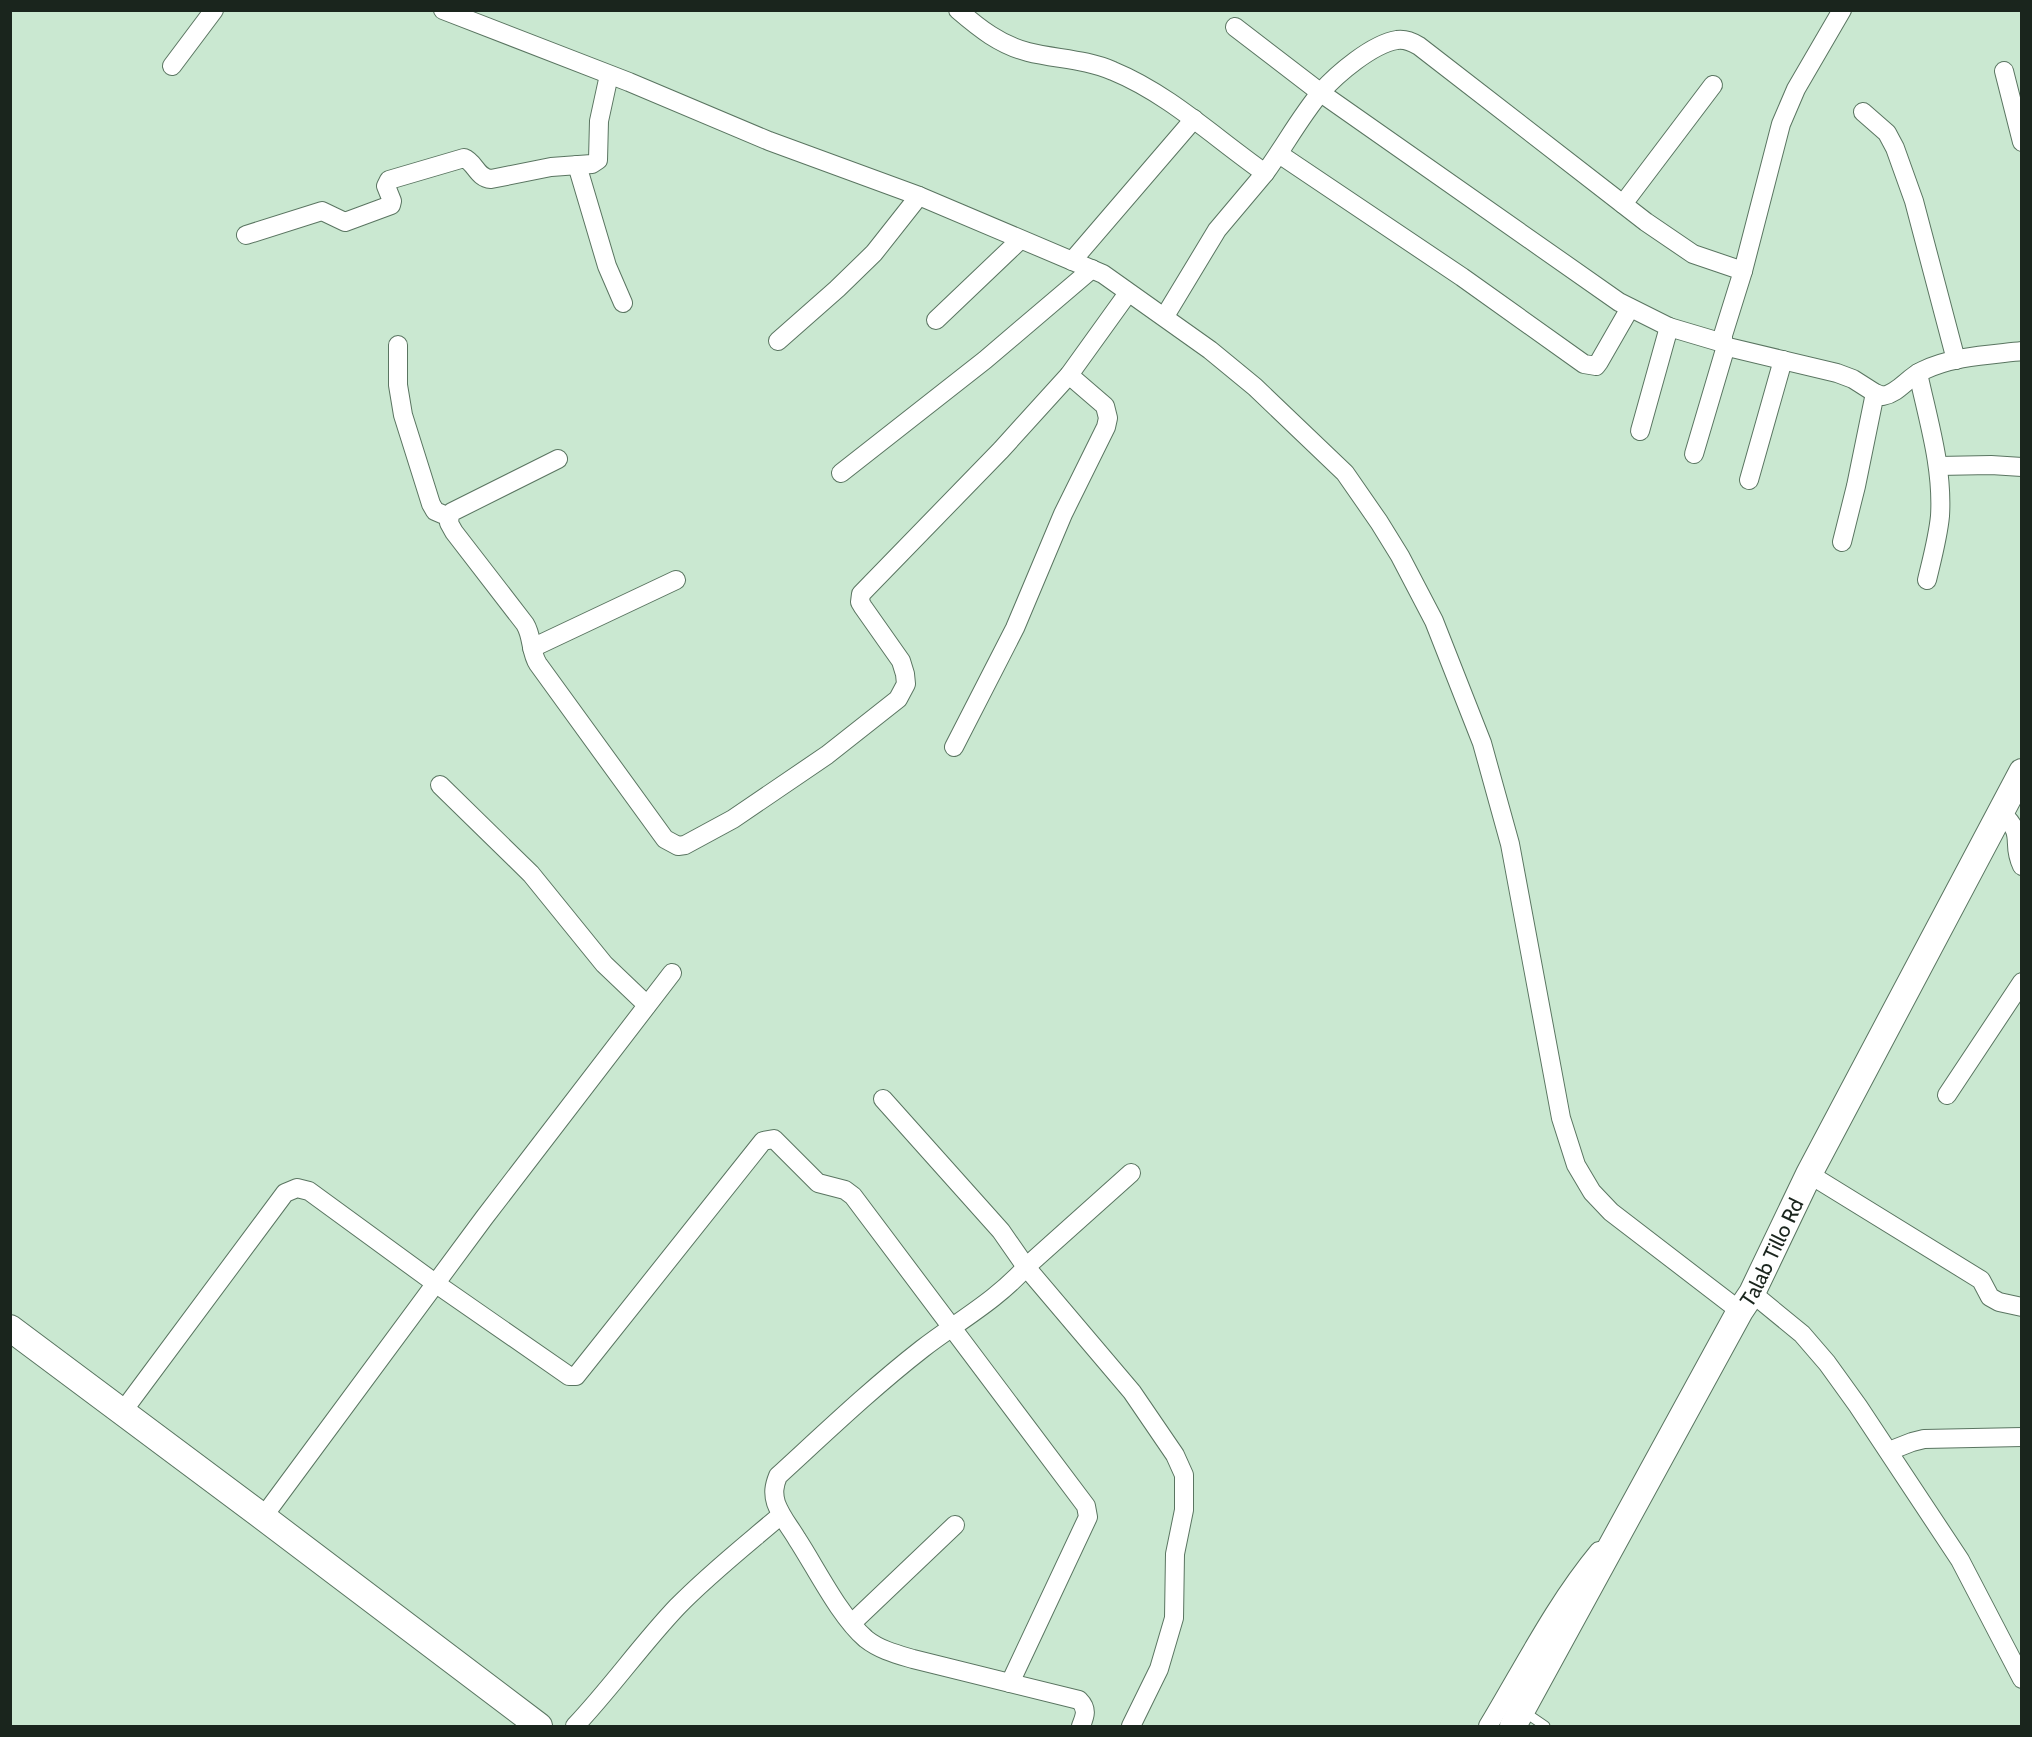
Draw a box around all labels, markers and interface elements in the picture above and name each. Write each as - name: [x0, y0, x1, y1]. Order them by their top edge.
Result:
- street label: Talab Tillo Rd: [1734, 1194, 1808, 1311]

